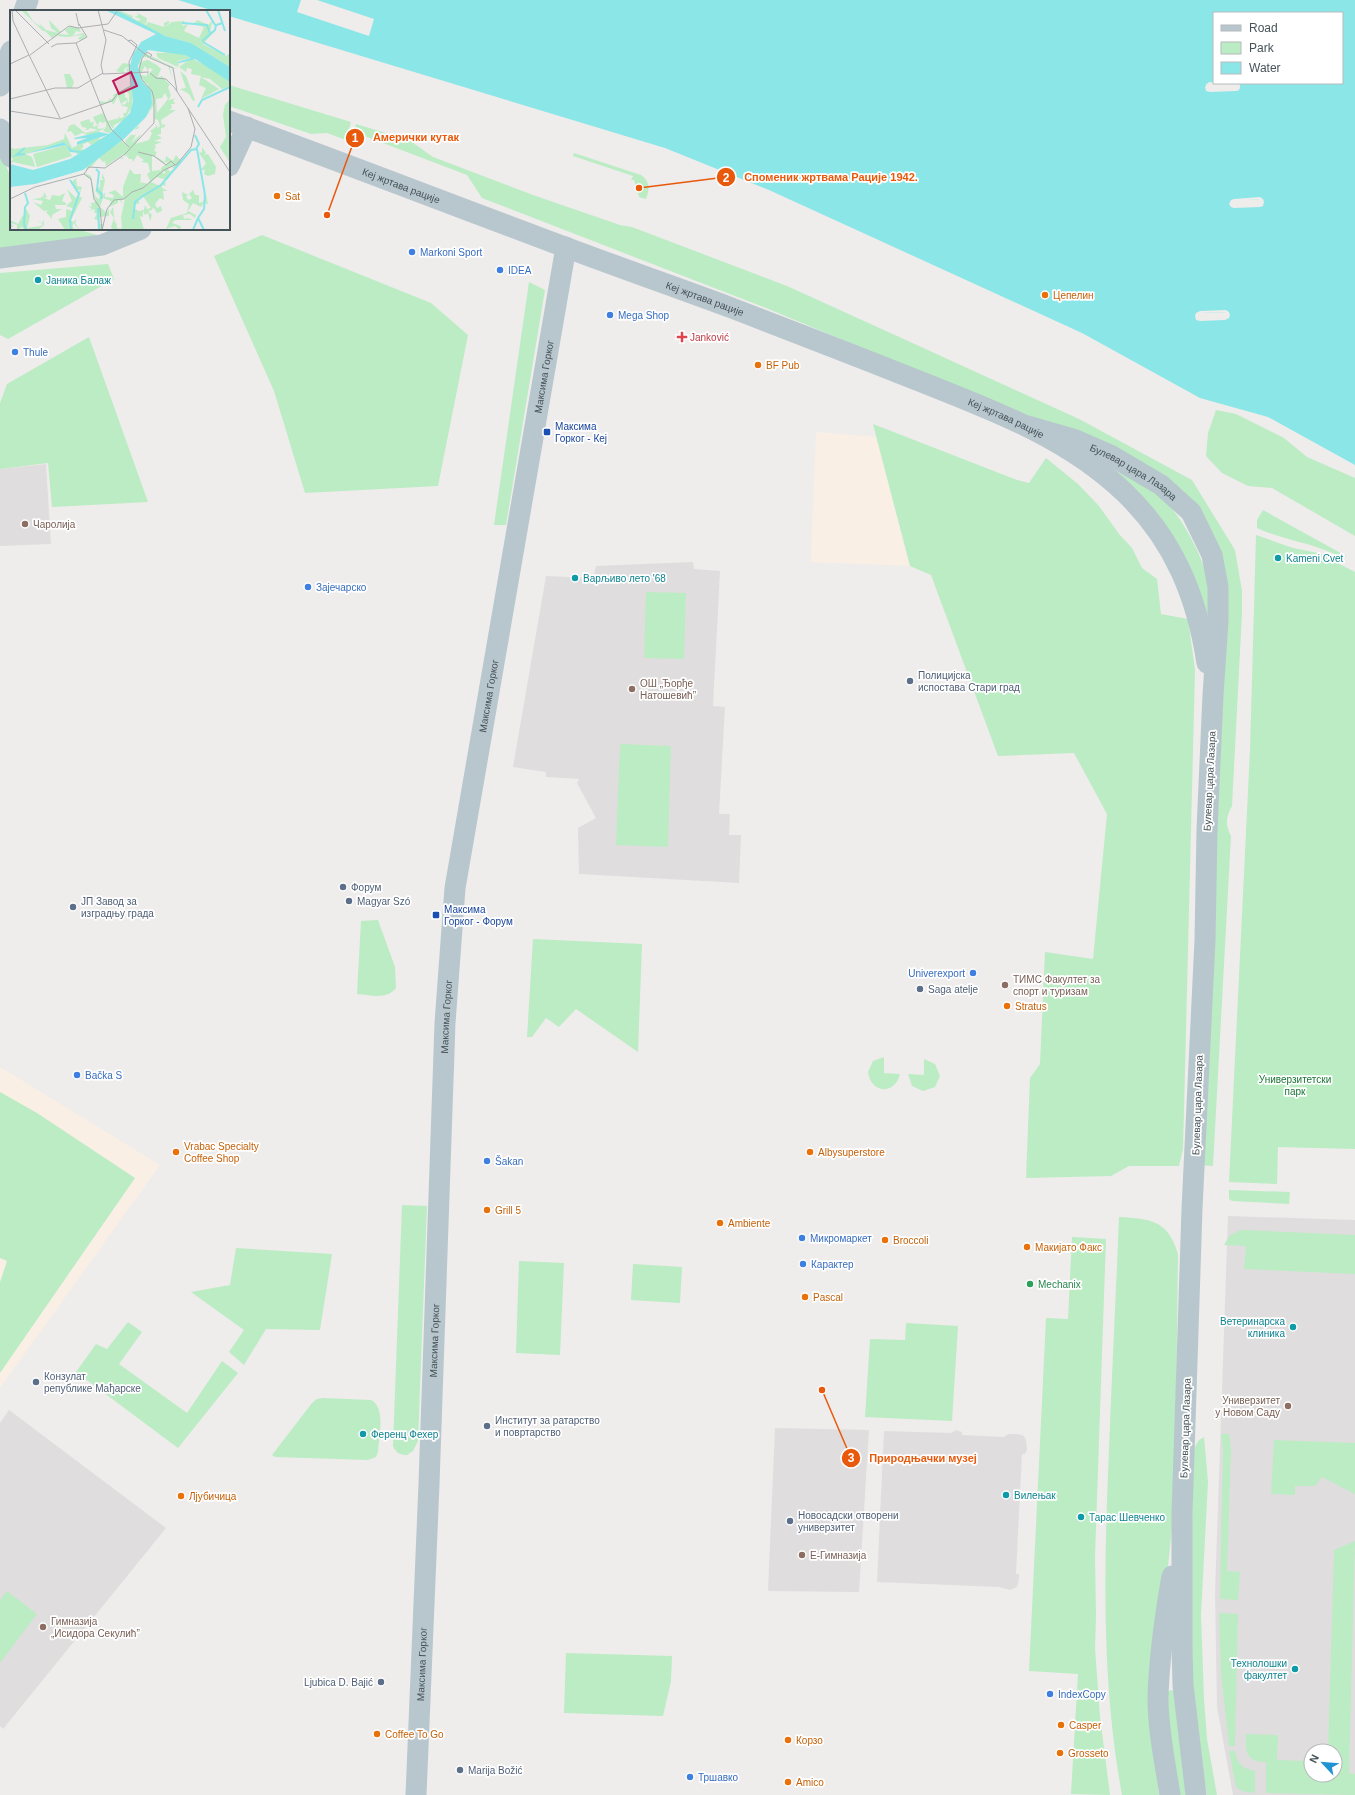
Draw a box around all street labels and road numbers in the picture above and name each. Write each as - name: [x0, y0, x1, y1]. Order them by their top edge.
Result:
- street label: Кеј жртава рације: [361, 166, 442, 206]
- street label: Кеј жртава рације: [664, 279, 746, 318]
- street label: Максима Горког: [532, 339, 556, 414]
- street label: Кеј жртава рације: [966, 396, 1046, 441]
- street label: Булевар цара Лазара: [1088, 442, 1179, 503]
- street label: Максима Горког: [477, 658, 501, 733]
- street label: Булевар цара Лазара: [1201, 730, 1218, 831]
- street label: Максима Горког: [439, 979, 454, 1054]
- street label: Булевар цара Лазара: [1190, 1054, 1205, 1155]
- street label: Максима Горког: [428, 1303, 441, 1378]
- street label: Булевар цара Лазара: [1178, 1377, 1193, 1478]
- street label: Максима Горког: [415, 1627, 429, 1701]

